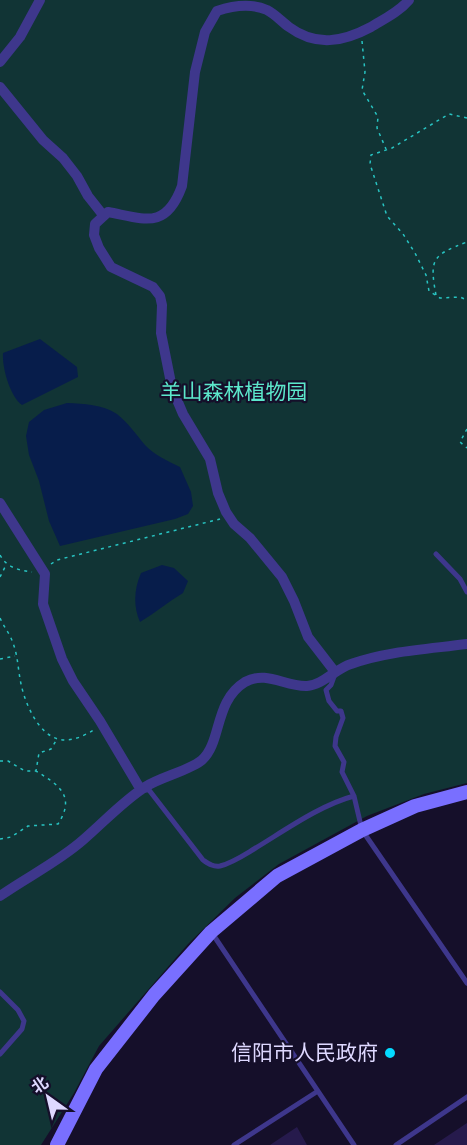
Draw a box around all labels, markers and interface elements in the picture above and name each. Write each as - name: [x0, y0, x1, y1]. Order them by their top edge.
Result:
- park label: 羊山森林植物园: [161, 379, 308, 405]
- place label: 信阳市人民政府: [231, 1040, 378, 1066]
- marker: 信阳市人民政府: [383, 1046, 397, 1060]
- north arrow: [18, 1067, 78, 1127]
- text: 北: [28, 1073, 52, 1098]

